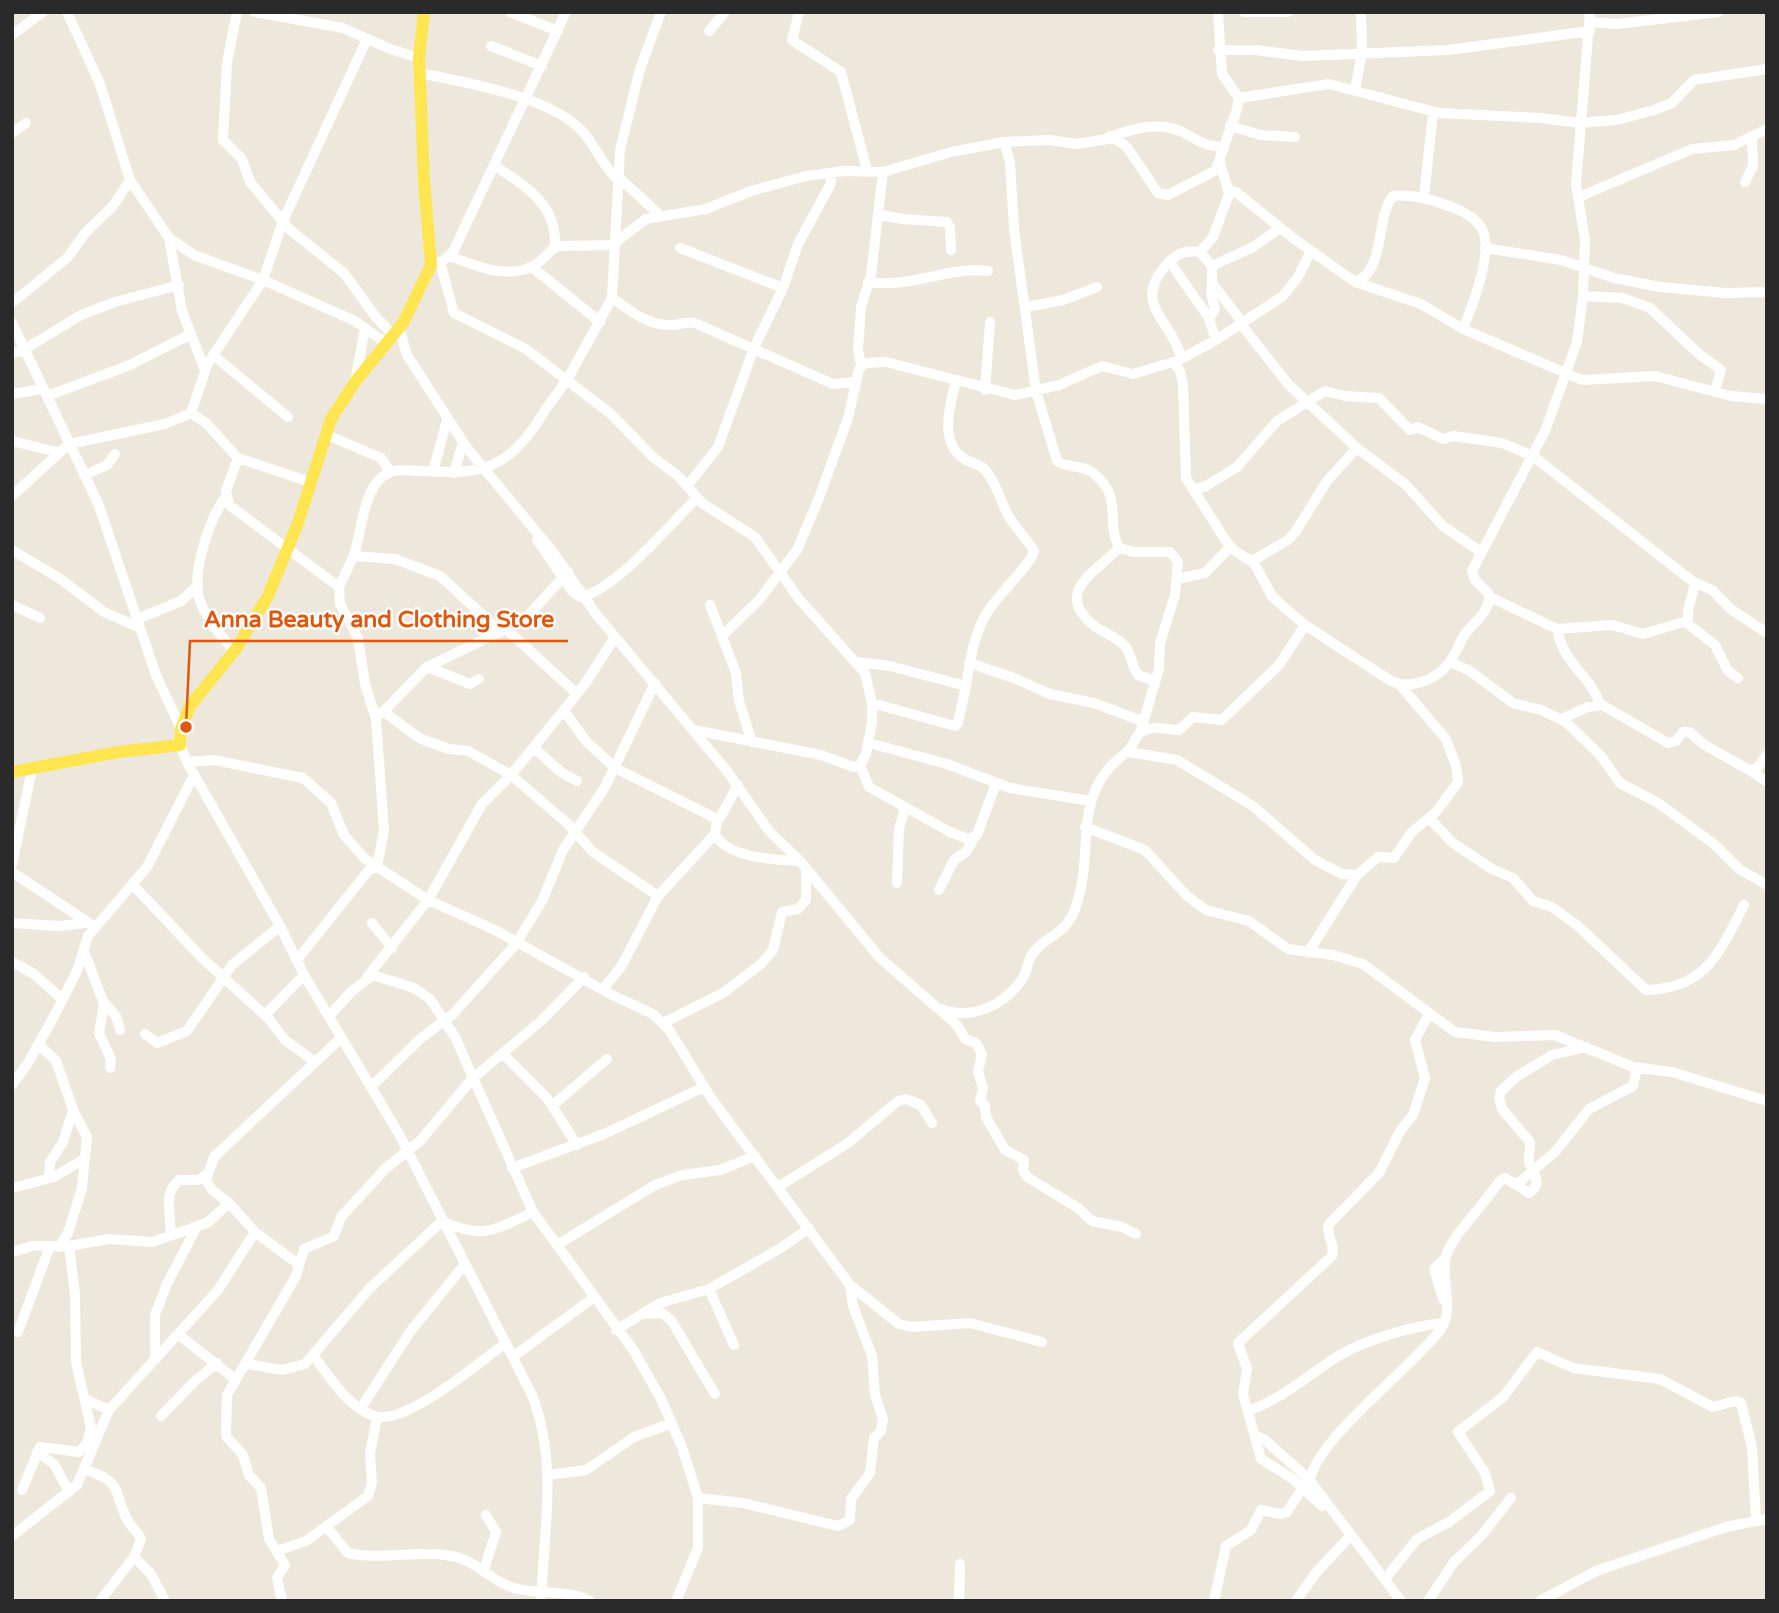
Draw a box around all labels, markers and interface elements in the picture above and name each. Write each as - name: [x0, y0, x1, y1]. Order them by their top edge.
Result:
- callout: Anna Beauty and Clothing Store: [190, 597, 568, 641]
- text: Anna Beauty and Clothing Store: [204, 606, 554, 634]

